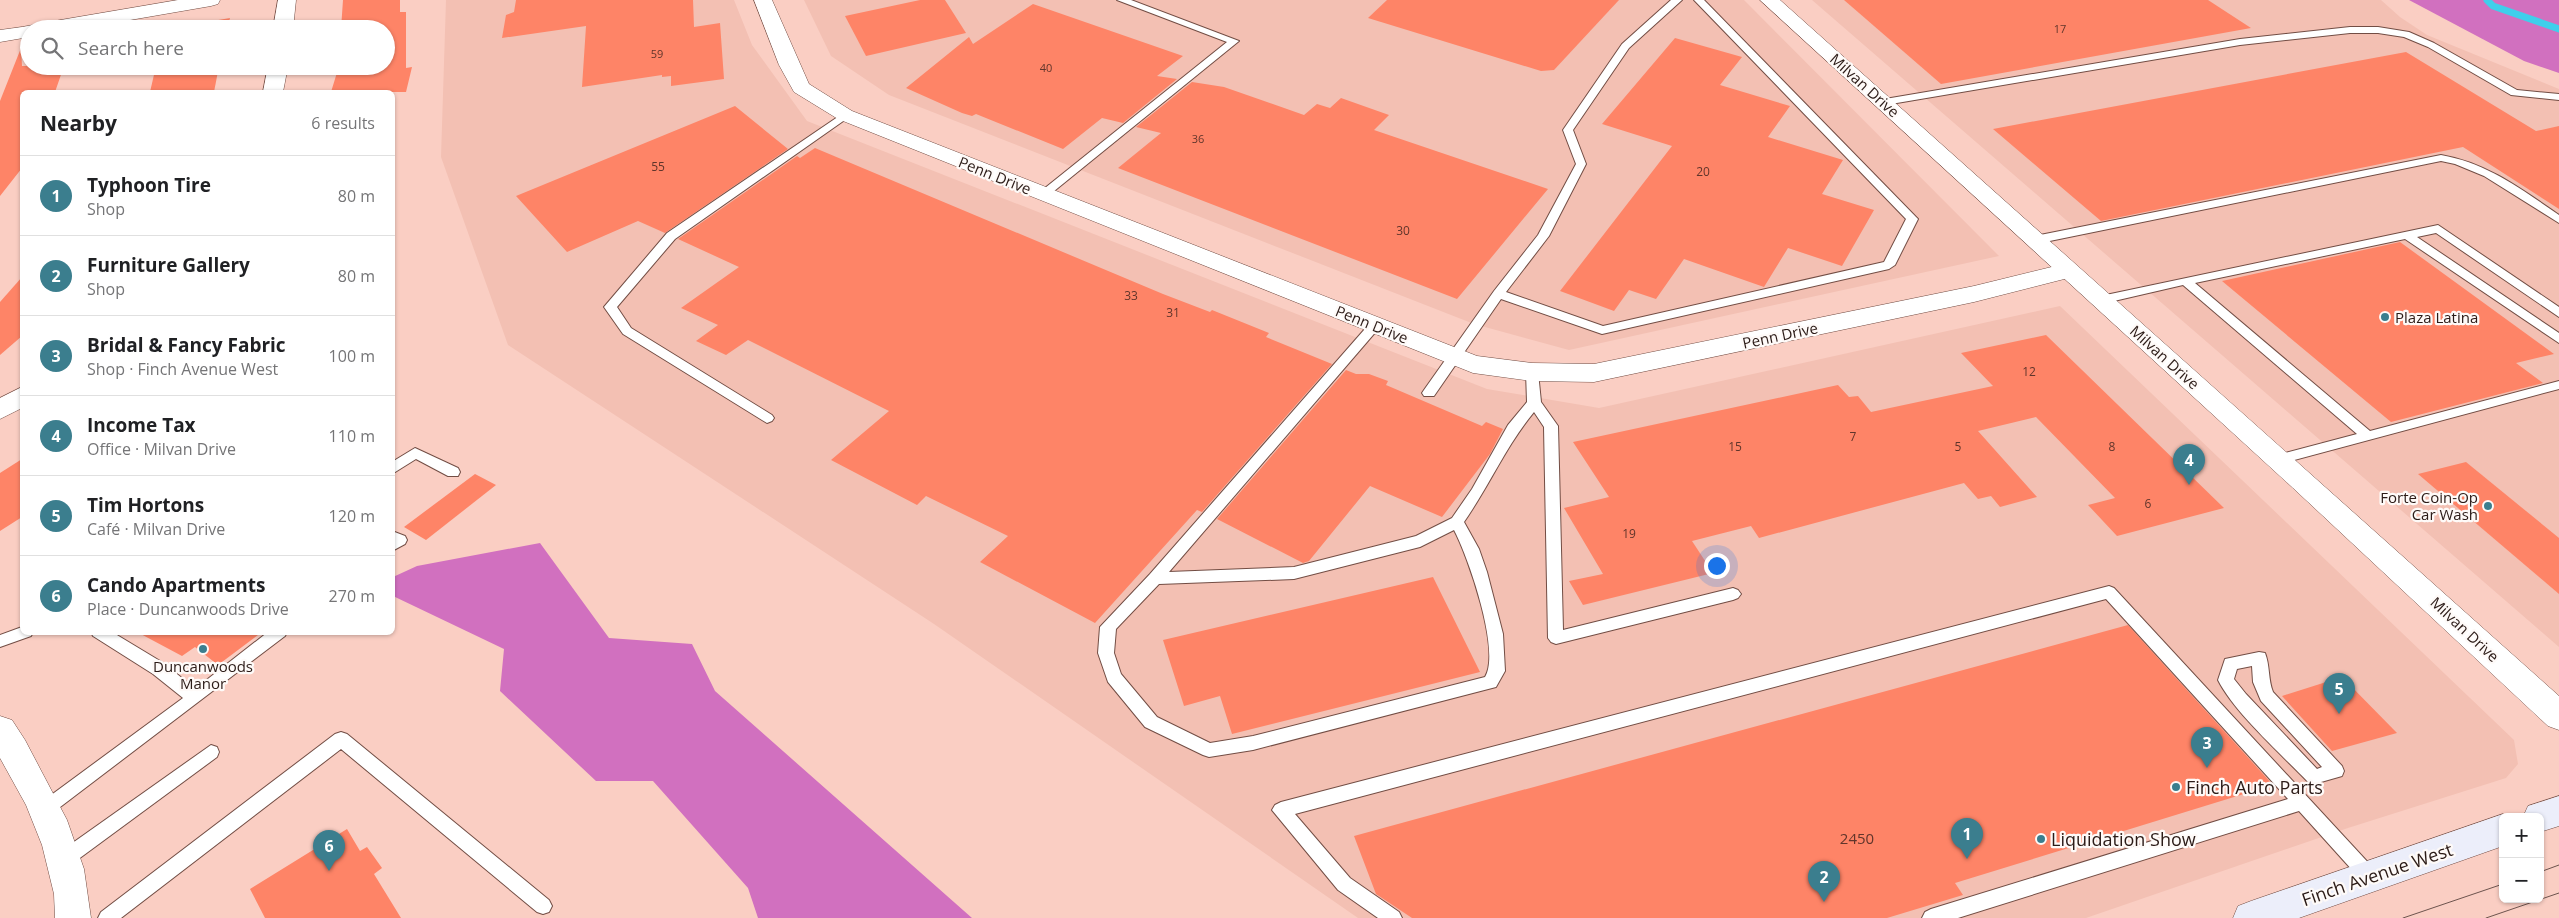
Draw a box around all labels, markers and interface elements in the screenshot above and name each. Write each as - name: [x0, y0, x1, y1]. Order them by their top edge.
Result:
- search box: [20, 20, 395, 75]
- house number: 17: [2054, 21, 2066, 36]
- icon: search: [38, 34, 66, 62]
- text: Search here: [78, 35, 184, 61]
- house number: 59: [651, 46, 663, 61]
- street label: Milvan Drive: [1826, 49, 1904, 121]
- house number: 40: [1040, 60, 1052, 75]
- text: Nearby: [40, 109, 117, 137]
- text: 6 results: [311, 112, 375, 134]
- house number: 36: [1192, 131, 1204, 146]
- street label: Penn Drive: [956, 151, 1034, 199]
- house number: 55: [651, 158, 665, 175]
- house number: 20: [1696, 163, 1710, 180]
- text: Typhoon Tire: [87, 172, 211, 198]
- text: 1: [51, 185, 61, 207]
- text: 80 m: [338, 185, 375, 207]
- text: Shop: [87, 198, 125, 220]
- house number: 30: [1396, 222, 1410, 239]
- text: Furniture Gallery: [87, 252, 250, 278]
- text: 2: [51, 265, 61, 287]
- text: 80 m: [338, 265, 375, 287]
- text: Shop: [87, 278, 125, 300]
- house number: 33: [1124, 287, 1138, 304]
- street label: Penn Drive: [1333, 300, 1411, 348]
- house number: 31: [1166, 304, 1180, 321]
- place label: Plaza Latina: [2395, 307, 2478, 327]
- marker: Plaza Latina: [2379, 311, 2391, 323]
- street label: Penn Drive: [1741, 317, 1819, 353]
- street label: Milvan Drive: [2126, 321, 2204, 393]
- text: Bridal & Fancy Fabric: [87, 332, 286, 358]
- text: 3: [51, 345, 61, 367]
- text: 100 m: [329, 345, 375, 367]
- text: Shop · Finch Avenue West: [87, 358, 278, 380]
- house number: 12: [2022, 363, 2036, 380]
- text: Income Tax: [87, 412, 196, 438]
- text: 4: [51, 425, 61, 447]
- text: 110 m: [329, 425, 375, 447]
- house number: 7: [1850, 428, 1857, 445]
- text: Office · Milvan Drive: [87, 438, 236, 460]
- house number: 15: [1728, 438, 1742, 455]
- house number: 5: [1955, 438, 1962, 455]
- house number: 8: [2109, 438, 2116, 455]
- pin: 4: [2173, 444, 2205, 485]
- place label: Forte Coin-Op Car Wash: [2380, 487, 2478, 524]
- text: Tim Hortons: [87, 492, 204, 518]
- house number: 6: [2145, 495, 2152, 512]
- marker: Forte Coin-Op Car Wash: [2482, 500, 2494, 512]
- text: 5: [51, 505, 61, 527]
- text: 120 m: [329, 505, 375, 527]
- text: Café · Milvan Drive: [87, 518, 225, 540]
- house number: 19: [1622, 525, 1636, 542]
- your location: [1704, 553, 1730, 579]
- text: Cando Apartments: [87, 572, 265, 598]
- text: 6: [51, 585, 61, 607]
- text: 270 m: [329, 585, 375, 607]
- street label: Milvan Drive: [2426, 592, 2504, 666]
- text: Place · Duncanwoods Drive: [87, 598, 289, 620]
- marker: Duncanwoods Manor: [197, 643, 209, 655]
- place label: Duncanwoods Manor: [153, 656, 253, 693]
- pin: 5: [2323, 673, 2355, 714]
- pin: 3: [2191, 727, 2223, 768]
- place label: Finch Auto Parts: [2186, 775, 2323, 799]
- marker: Finch Auto Parts: [2170, 781, 2182, 793]
- map controls: [2499, 813, 2544, 903]
- button: +: [2499, 813, 2544, 858]
- pin: 1: [1951, 818, 1983, 859]
- place label: Liquidation Show: [2051, 827, 2196, 851]
- house number: 2450: [1840, 828, 1874, 848]
- pin: 6: [313, 830, 345, 871]
- marker: Liquidation Show: [2035, 833, 2047, 845]
- street label: Finch Avenue West: [2298, 837, 2456, 911]
- button: −: [2499, 858, 2544, 903]
- pin: 2: [1808, 861, 1840, 902]

